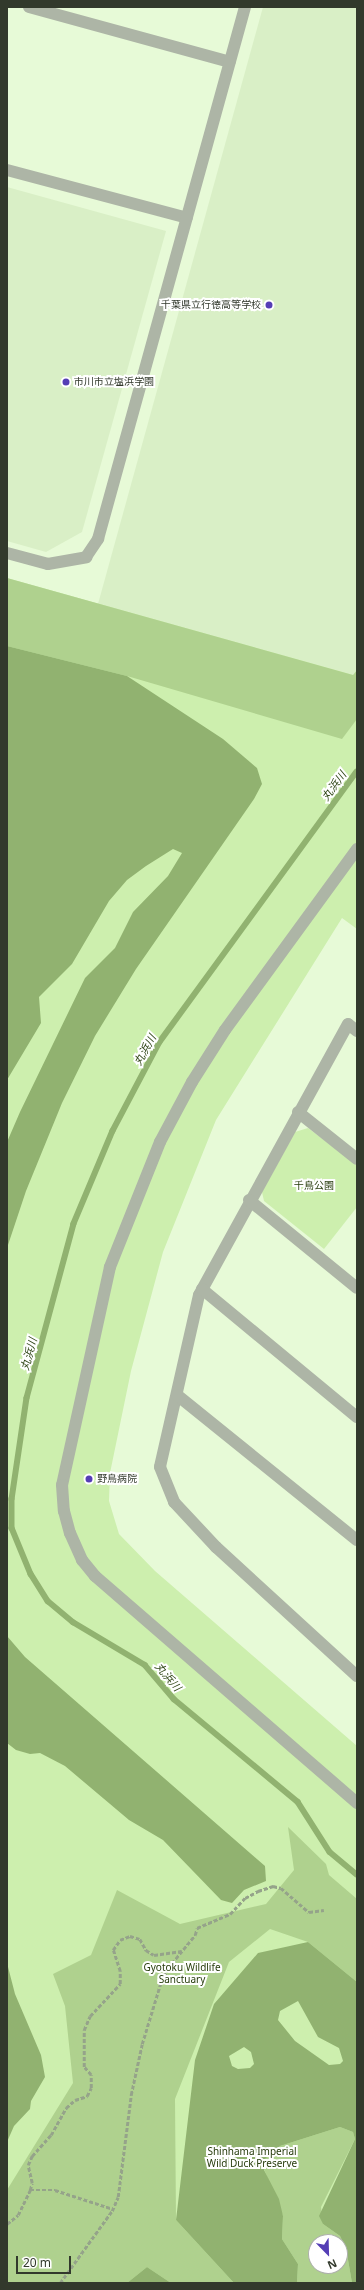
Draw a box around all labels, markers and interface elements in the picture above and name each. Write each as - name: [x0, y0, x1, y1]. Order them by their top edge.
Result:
- place label: 千葉県立行徳高等学校: [161, 299, 261, 311]
- marker: 千葉県立行徳高等学校: [264, 300, 274, 310]
- place label: 市川市立塩浜学園: [74, 376, 154, 388]
- marker: 市川市立塩浜学園: [61, 377, 71, 387]
- water label: 丸浜川: [319, 769, 349, 803]
- water label: 丸浜川: [131, 1032, 159, 1068]
- park label: 千鳥公園: [294, 1180, 334, 1192]
- water label: 丸浜川: [18, 1336, 40, 1372]
- place label: 野鳥病院: [97, 1473, 137, 1485]
- marker: 野鳥病院: [84, 1474, 94, 1484]
- water label: 丸浜川: [152, 1660, 184, 1694]
- park label: Gyotoku Wildlife Sanctuary: [143, 1961, 221, 1984]
- park label: Shinhama Imperial Wild Duck Preserve: [207, 2145, 297, 2168]
- north arrow: [308, 2234, 348, 2274]
- scale bar: [18, 2248, 73, 2274]
- text: 20 m: [23, 2254, 51, 2271]
- text: N: [325, 2256, 340, 2273]

